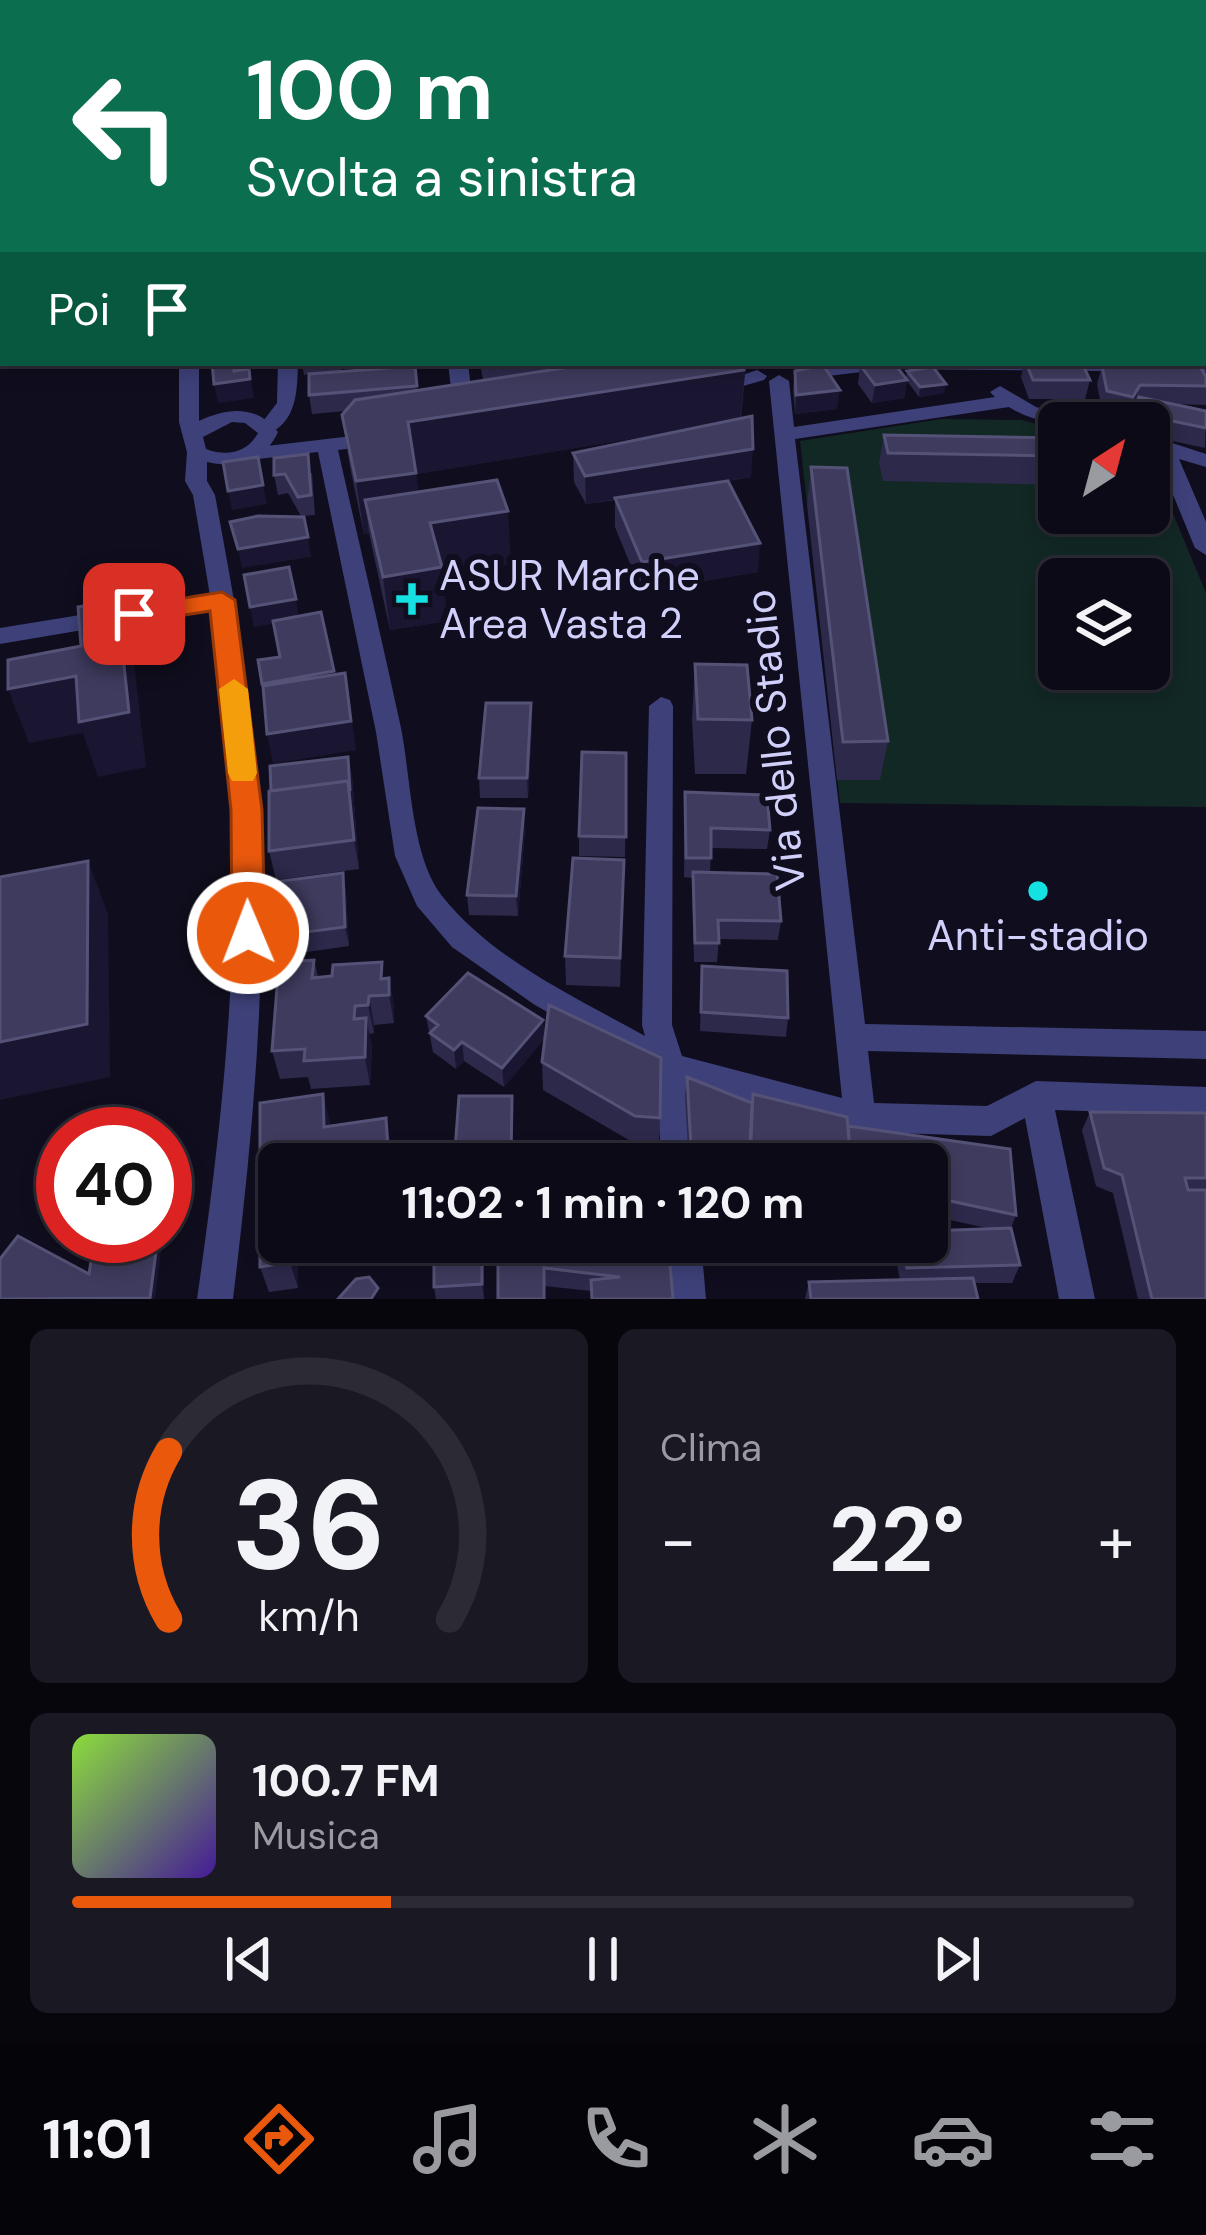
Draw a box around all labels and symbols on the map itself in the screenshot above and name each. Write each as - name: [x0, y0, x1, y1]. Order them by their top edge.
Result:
- north arrow: [1038, 402, 1170, 534]
- place label: ASUR Marche Area Vasta 2: [439, 548, 700, 651]
- pin: [83, 563, 185, 665]
- marker: ASUR Marche Area Vasta 2: [396, 583, 428, 615]
- street label: Via dello Stadio: [732, 587, 818, 893]
- position arrow: [185, 870, 311, 996]
- marker: Anti-stadio: [1025, 878, 1051, 904]
- place label: Anti-stadio: [927, 908, 1149, 963]
- speed limit sign: 40: [36, 1107, 192, 1263]

